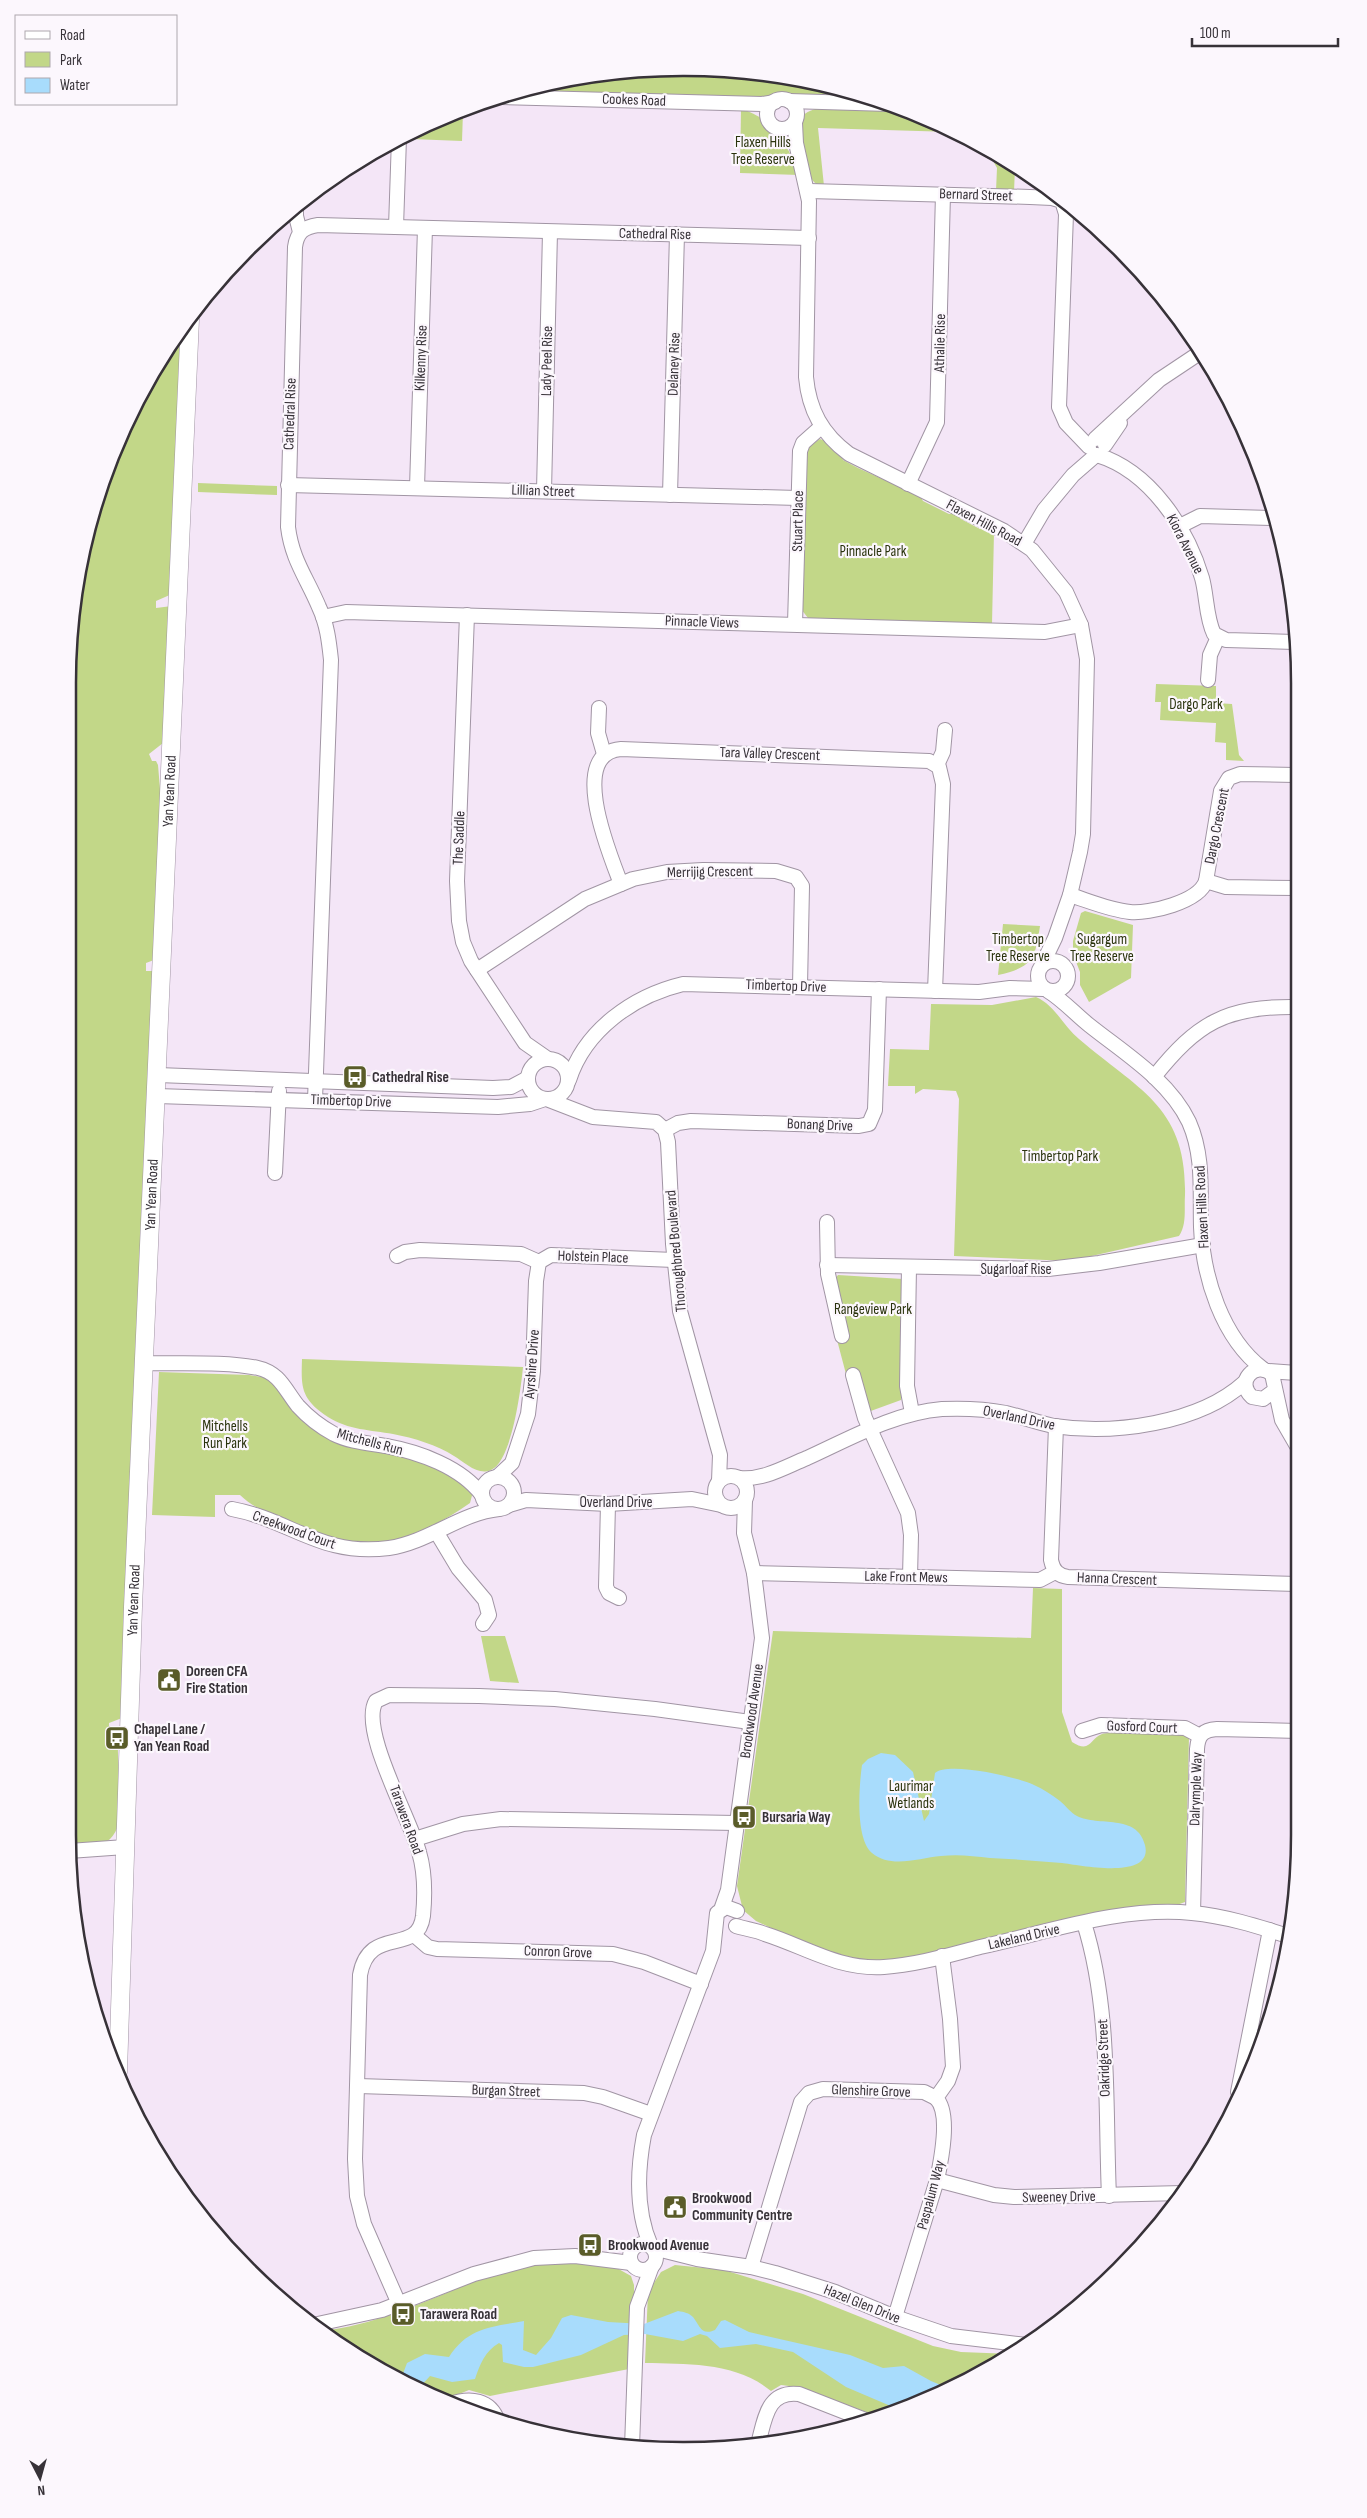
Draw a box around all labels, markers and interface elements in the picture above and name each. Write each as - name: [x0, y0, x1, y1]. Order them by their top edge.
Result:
- legend: [15, 15, 178, 105]
- scale bar: [1192, 15, 1338, 47]
- text: 100 m: [1200, 24, 1231, 43]
- text: Road: [60, 26, 85, 45]
- text: Park: [60, 51, 82, 70]
- text: Water: [60, 76, 91, 95]
- street label: Cookes Road: [602, 89, 666, 111]
- park label: Flaxen Hills Tree Reserve: [731, 133, 795, 169]
- street label: Bernard Street: [939, 184, 1014, 206]
- street label: Cathedral Rise: [619, 224, 691, 244]
- street label: Athalie Rise: [930, 314, 950, 373]
- street label: Kilkenny Rise: [410, 325, 432, 391]
- street label: Lady Peel Rise: [537, 326, 557, 396]
- street label: Delaney Rise: [663, 332, 685, 396]
- street label: Cathedral Rise: [279, 378, 301, 450]
- street label: Lillian Street: [511, 480, 575, 502]
- street label: Stuart Place: [788, 490, 808, 552]
- street label: Flaxen Hills Road: [943, 495, 1025, 551]
- street label: Kiora Avenue: [1162, 511, 1208, 577]
- park label: Pinnacle Park: [840, 542, 907, 561]
- street label: Pinnacle Views: [665, 611, 739, 633]
- park label: Dargo Park: [1169, 695, 1223, 714]
- street label: Tara Valley Crescent: [719, 743, 821, 765]
- street label: Yan Yean Road: [158, 755, 180, 827]
- street label: Dargo Crescent: [1200, 786, 1234, 866]
- street label: The Saddle: [449, 811, 469, 865]
- street label: Merrijig Crescent: [667, 862, 754, 882]
- park label: Timbertop Tree Reserve: [986, 930, 1050, 966]
- park label: Sugargum Tree Reserve: [1070, 930, 1134, 966]
- street label: Timbertop Drive: [745, 975, 827, 997]
- bus stop icon: Cathedral Rise: [342, 1064, 368, 1090]
- place label: Cathedral Rise: [372, 1068, 449, 1087]
- street label: Timbertop Drive: [310, 1090, 392, 1112]
- street label: Bonang Drive: [787, 1114, 853, 1136]
- park label: Timbertop Park: [1022, 1147, 1098, 1166]
- street label: Yan Yean Road: [140, 1159, 162, 1231]
- street label: Flaxen Hills Road: [1190, 1165, 1214, 1249]
- street label: Thoroughbred Boulevard: [661, 1189, 691, 1313]
- street label: Holstein Place: [557, 1246, 629, 1268]
- street label: Sugarloaf Rise: [980, 1260, 1052, 1279]
- park label: Rangeview Park: [834, 1300, 912, 1319]
- street label: Ayrshire Drive: [520, 1329, 544, 1400]
- street label: Overland Drive: [981, 1401, 1057, 1435]
- park label: Mitchells Run Park: [202, 1417, 248, 1453]
- street label: Mitchells Run: [335, 1424, 405, 1460]
- street label: Overland Drive: [579, 1493, 653, 1512]
- street label: Creekwood Court: [250, 1506, 339, 1554]
- street label: Yan Yean Road: [123, 1564, 144, 1636]
- street label: Lake Front Mews: [864, 1567, 948, 1587]
- street label: Hanna Crescent: [1077, 1568, 1158, 1590]
- place label: Doreen CFA Fire Station: [186, 1662, 248, 1698]
- street label: Brookwood Avenue: [736, 1663, 768, 1759]
- public building icon: Doreen CFA Fire Station: [156, 1667, 182, 1693]
- street label: Gosford Court: [1106, 1716, 1178, 1738]
- place label: Chapel Lane / Yan Yean Road: [134, 1720, 209, 1756]
- bus stop icon: Chapel Lane / Yan Yean Road: [104, 1725, 130, 1751]
- street label: Dalrymple Way: [1185, 1752, 1207, 1826]
- park label: Laurimar Wetlands: [888, 1777, 934, 1813]
- street label: Tarawera Road: [385, 1783, 427, 1857]
- bus stop icon: Bursaria Way: [731, 1804, 757, 1830]
- place label: Bursaria Way: [762, 1808, 831, 1827]
- street label: Lakeland Drive: [986, 1920, 1062, 1954]
- street label: Conron Grove: [524, 1941, 592, 1963]
- street label: Oakridge Street: [1093, 2018, 1115, 2097]
- street label: Burgan Street: [471, 2080, 541, 2102]
- street label: Glenshire Grove: [831, 2080, 911, 2102]
- street label: Paspalum Way: [913, 2158, 949, 2232]
- street label: Sweeney Drive: [1022, 2187, 1096, 2207]
- place label: Brookwood Community Centre: [692, 2189, 793, 2225]
- public building icon: Brookwood Community Centre: [662, 2194, 688, 2220]
- bus stop icon: Brookwood Avenue: [577, 2232, 603, 2258]
- place label: Brookwood Avenue: [608, 2236, 709, 2255]
- street label: Hazel Glen Drive: [821, 2280, 903, 2328]
- bus stop icon: Tarawera Road: [390, 2301, 416, 2327]
- place label: Tarawera Road: [420, 2305, 497, 2324]
- north arrow: [15, 2453, 65, 2503]
- text: N: [37, 2482, 46, 2499]

